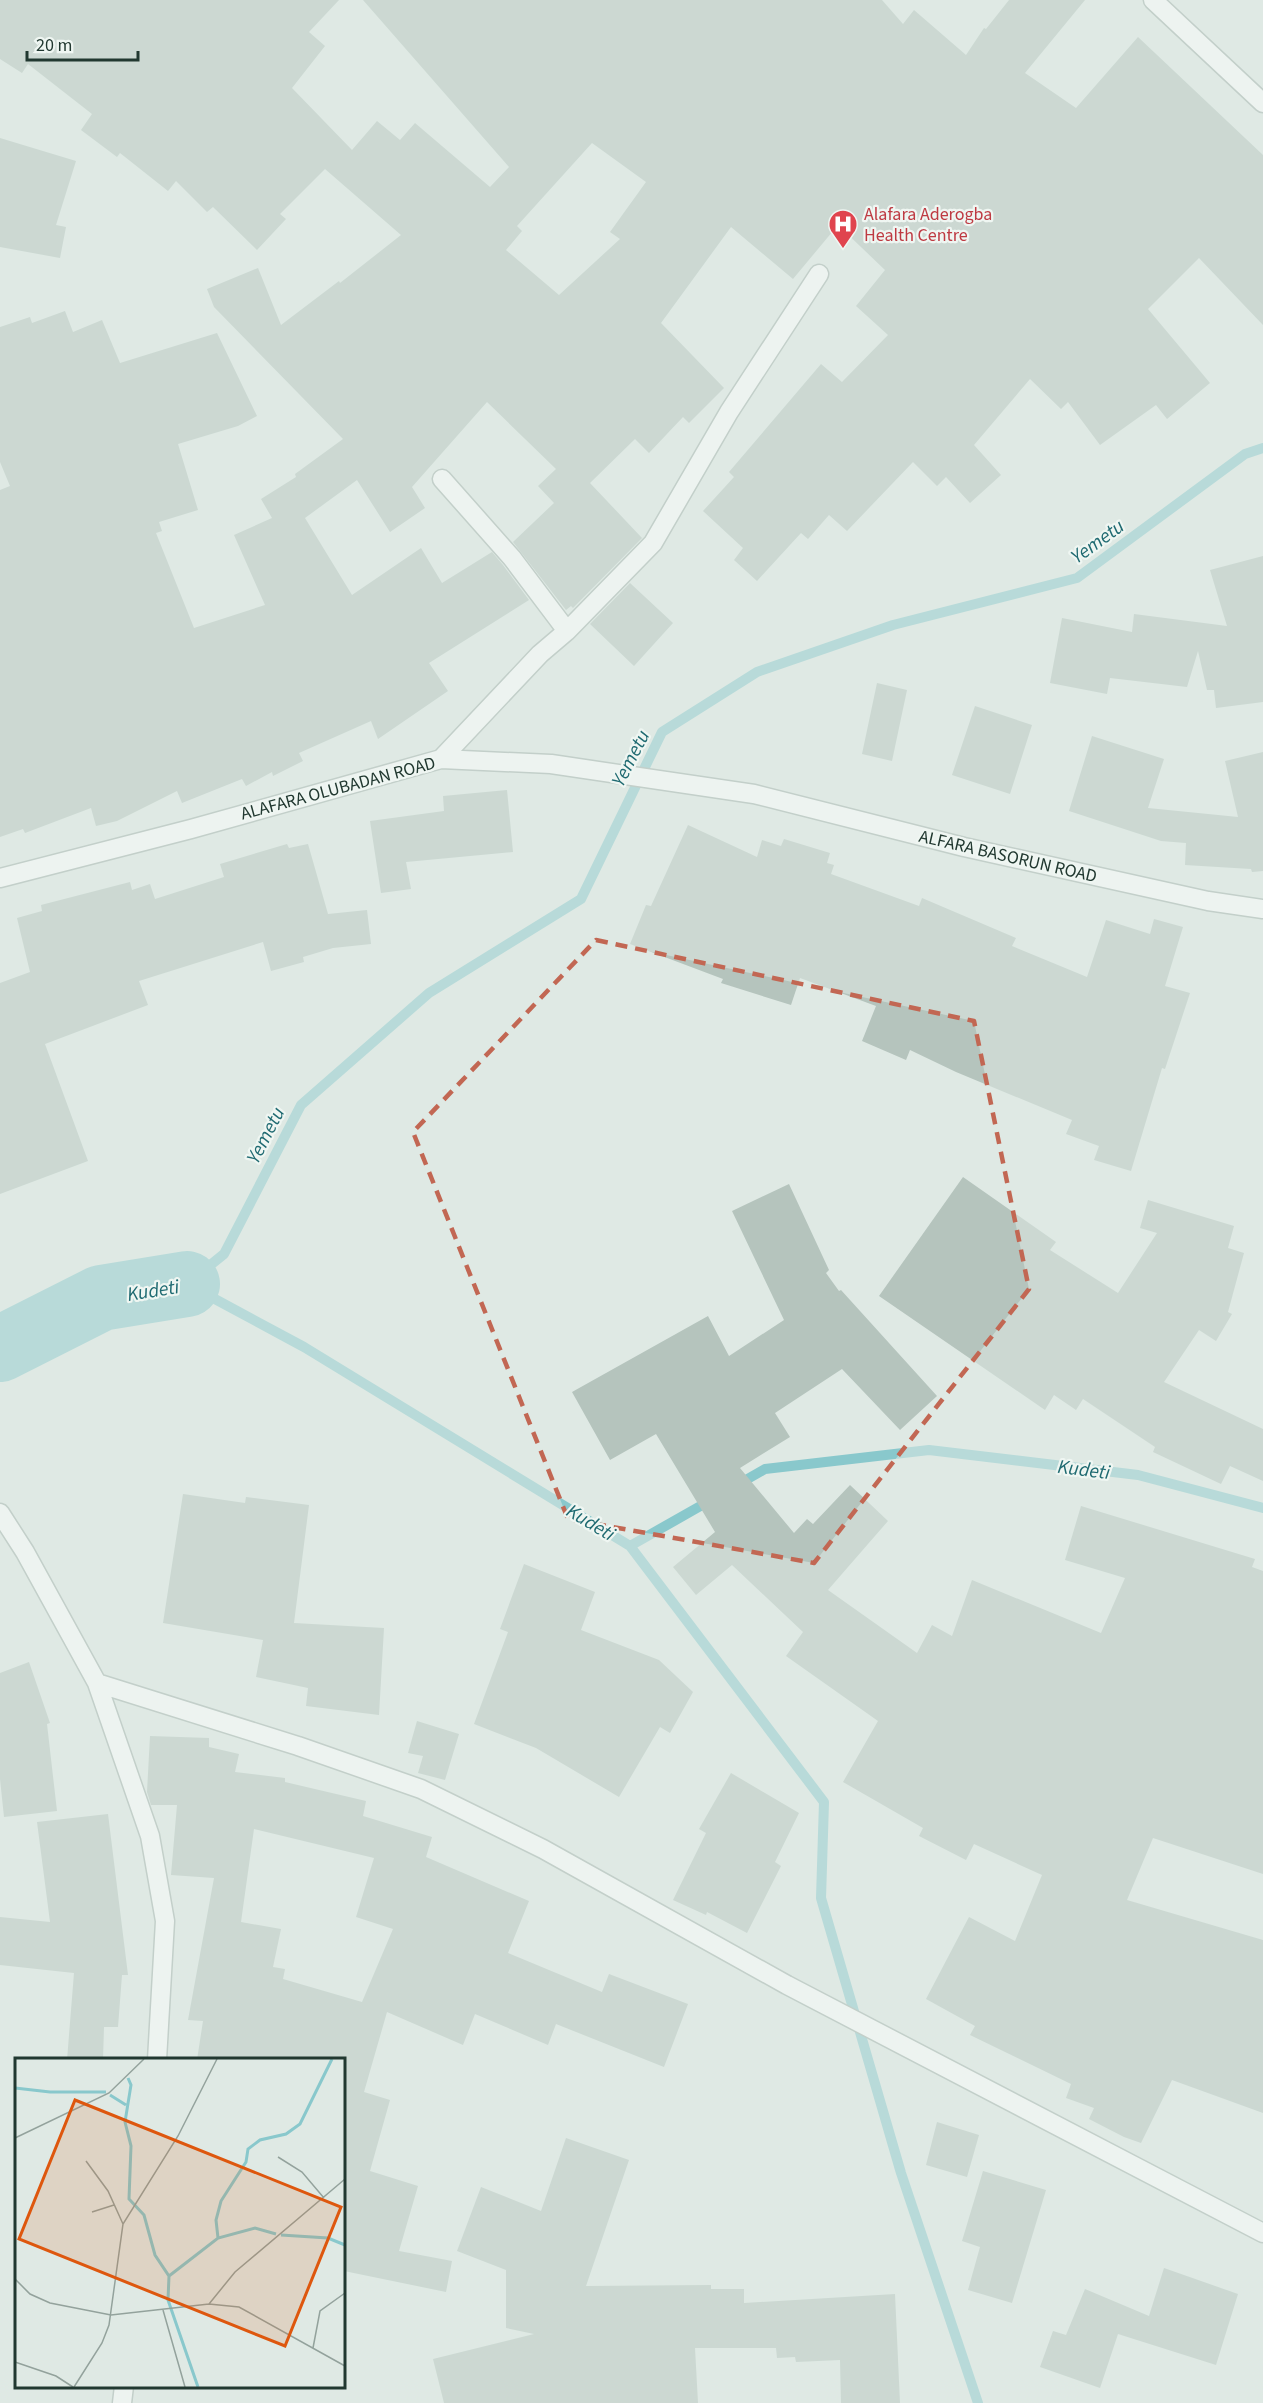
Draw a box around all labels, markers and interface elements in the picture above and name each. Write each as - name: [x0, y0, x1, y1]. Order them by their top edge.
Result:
- scale bar: [27, 24, 138, 62]
- text: 20 m: [36, 33, 72, 58]
- place label: Alafara Aderogba Health Centre: [864, 202, 992, 248]
- hospital icon: Alafara Aderogba Health Centre: [827, 208, 859, 250]
- water label: Yemetu: [1065, 513, 1130, 571]
- water label: Yemetu: [605, 725, 657, 792]
- street label: ALAFARA OLUBADAN ROAD: [238, 750, 438, 827]
- street label: ALFARA BASORUN ROAD: [916, 824, 1099, 889]
- water label: Yemetu: [240, 1102, 292, 1169]
- water label: Kudeti: [125, 1273, 181, 1309]
- water label: Kudeti: [1056, 1453, 1112, 1487]
- water label: Kudeti: [561, 1497, 620, 1548]
- inset map: [15, 2058, 345, 2388]

